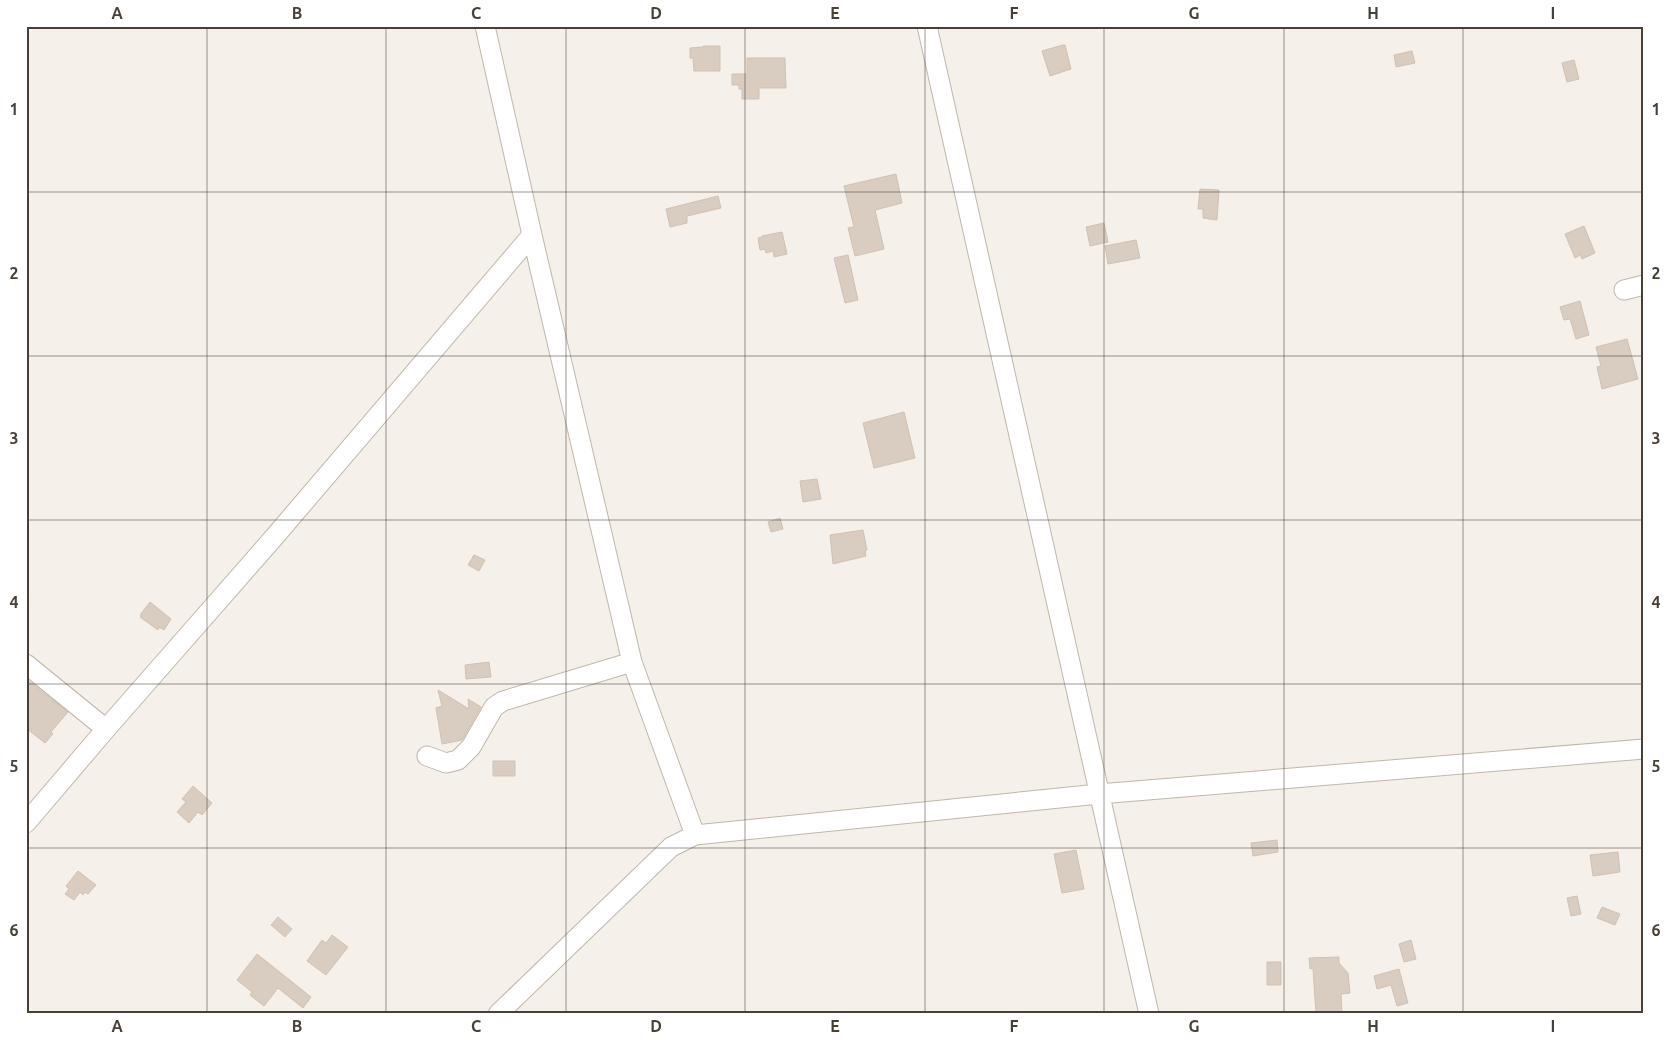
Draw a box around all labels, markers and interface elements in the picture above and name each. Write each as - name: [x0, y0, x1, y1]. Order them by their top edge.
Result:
- text: A: [111, 4, 123, 22]
- text: B: [292, 4, 302, 22]
- text: C: [471, 4, 481, 22]
- text: D: [650, 4, 662, 22]
- text: E: [830, 4, 840, 22]
- text: F: [1010, 4, 1019, 22]
- text: G: [1188, 4, 1200, 22]
- text: H: [1367, 4, 1379, 22]
- text: I: [1551, 4, 1555, 22]
- text: 1: [9, 100, 19, 118]
- text: 1: [1651, 100, 1661, 118]
- text: 2: [9, 264, 19, 282]
- text: 2: [1651, 264, 1661, 282]
- text: 3: [9, 429, 19, 447]
- text: 3: [1651, 429, 1661, 447]
- text: 4: [9, 593, 19, 611]
- text: 4: [1651, 593, 1661, 611]
- text: 5: [9, 757, 19, 775]
- text: 5: [1651, 757, 1661, 775]
- text: 6: [9, 921, 19, 939]
- text: 6: [1651, 921, 1661, 939]
- text: A: [111, 1017, 123, 1035]
- text: B: [292, 1017, 302, 1035]
- text: C: [471, 1017, 481, 1035]
- text: D: [650, 1017, 662, 1035]
- text: E: [830, 1017, 840, 1035]
- text: F: [1010, 1017, 1019, 1035]
- text: G: [1188, 1017, 1200, 1035]
- text: H: [1367, 1017, 1379, 1035]
- text: I: [1551, 1017, 1555, 1035]

